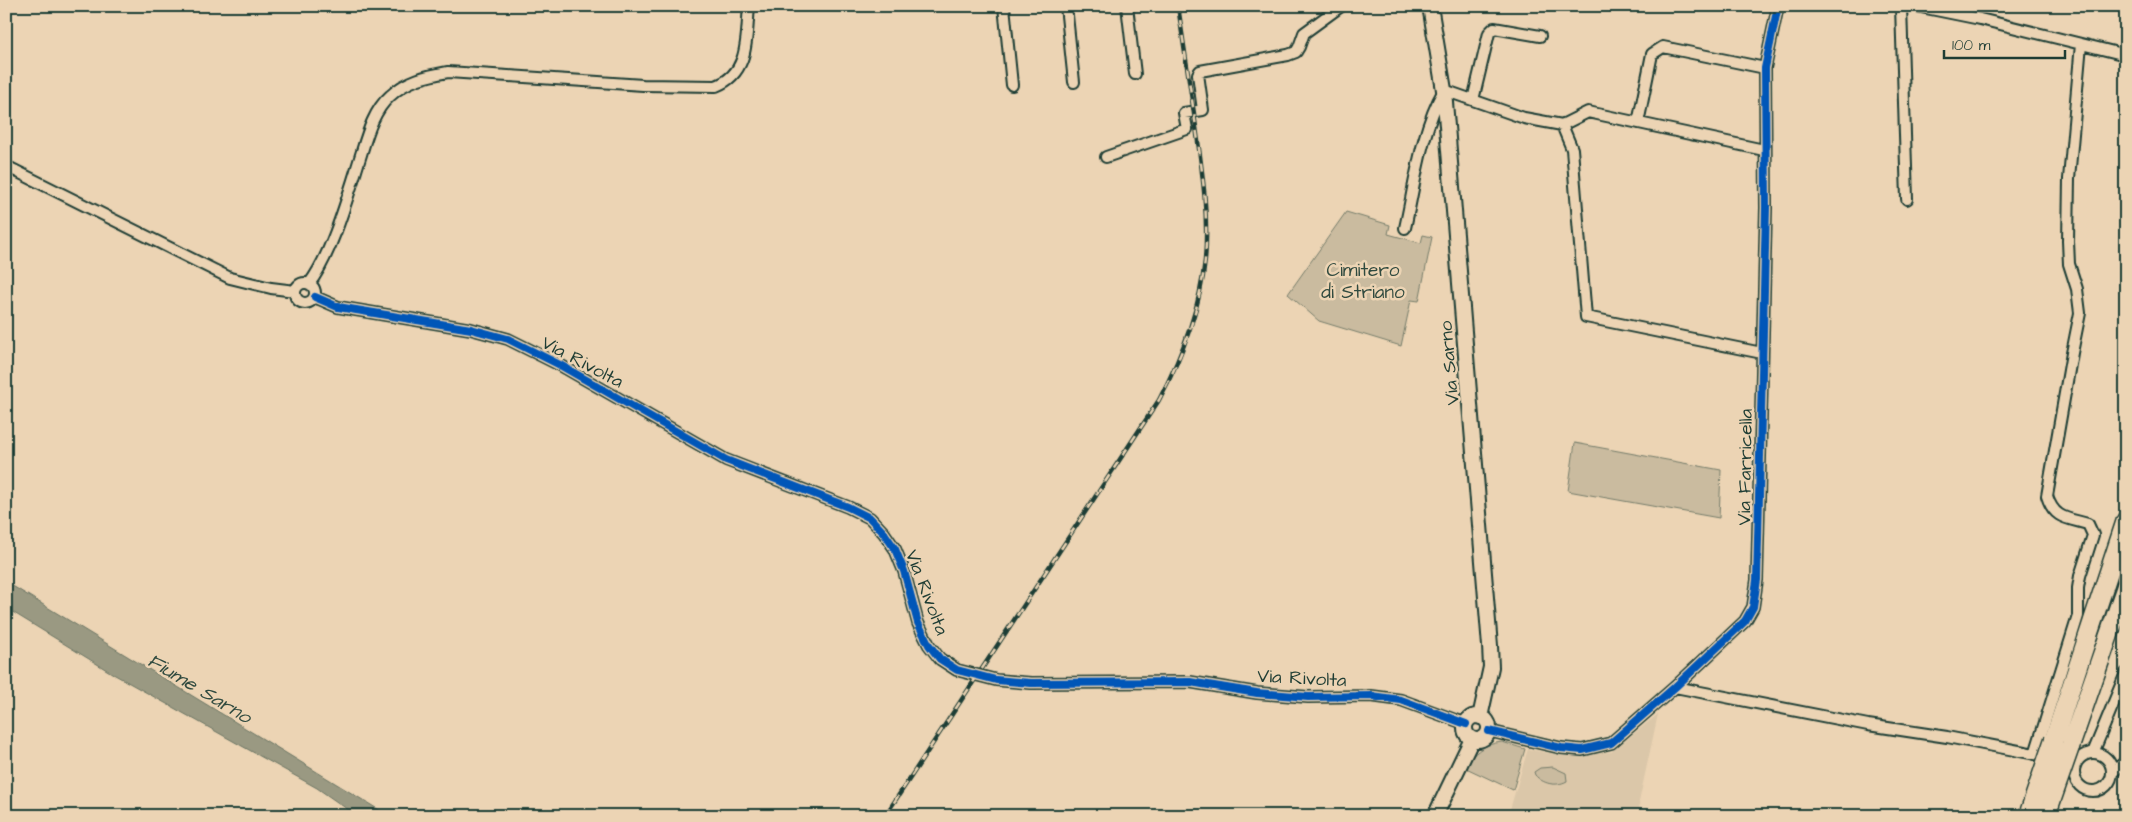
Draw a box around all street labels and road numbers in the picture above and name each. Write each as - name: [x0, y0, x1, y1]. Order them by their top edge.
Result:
- street label: Via Sarno: [1432, 319, 1467, 406]
- street label: Via Rivolta: [537, 329, 628, 395]
- street label: Via Farricella: [1731, 408, 1760, 526]
- street label: Via Rivolta: [898, 546, 955, 639]
- street label: Via Rivolta: [1257, 663, 1348, 694]

